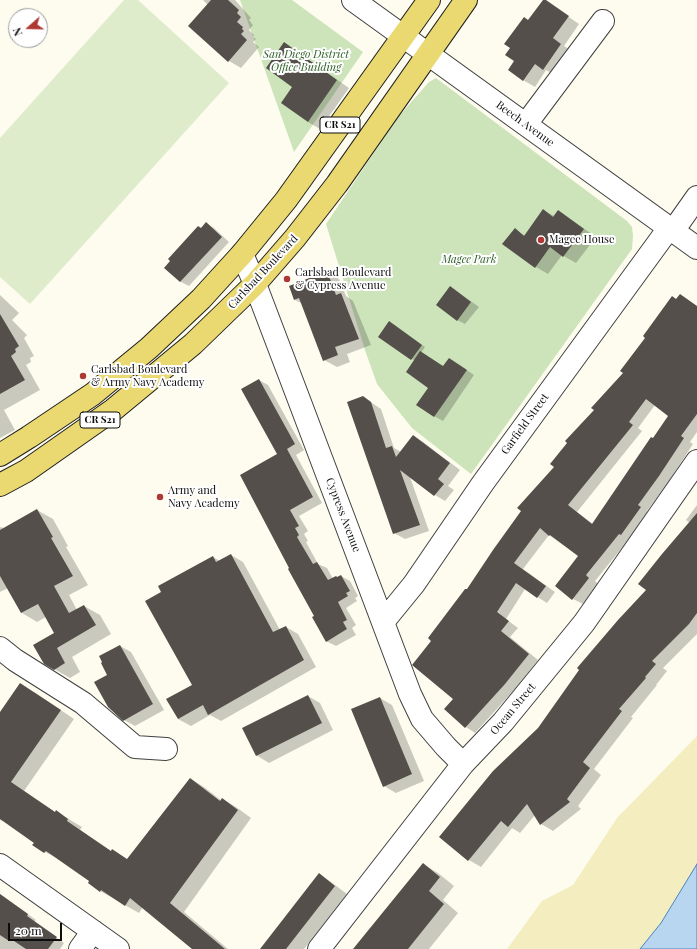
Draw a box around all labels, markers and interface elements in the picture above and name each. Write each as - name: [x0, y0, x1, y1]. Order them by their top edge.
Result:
- north arrow: [8, 8, 48, 48]
- text: N: [9, 26, 26, 38]
- park label: San Diego District Office Building: [263, 48, 349, 74]
- street label: Beech Avenue: [493, 98, 557, 150]
- road number: CR S21: [320, 117, 360, 133]
- street label: Carlsbad Boulevard: [225, 232, 301, 312]
- place label: Magee House: [549, 233, 615, 247]
- marker: Magee House: [536, 235, 546, 245]
- park label: Magee Park: [442, 253, 496, 267]
- place label: Carlsbad Boulevard & Cypress Avenue: [295, 266, 391, 292]
- marker: Carlsbad Boulevard & Cypress Avenue: [282, 274, 292, 284]
- place label: Carlsbad Boulevard & Army Navy Academy: [91, 363, 204, 389]
- marker: Carlsbad Boulevard & Army Navy Academy: [78, 371, 88, 381]
- street label: Garfield Street: [498, 391, 552, 457]
- road number: CR S21: [80, 412, 120, 428]
- street label: Cypress Avenue: [323, 476, 363, 554]
- place label: Army and Navy Academy: [168, 484, 240, 510]
- marker: Army and Navy Academy: [155, 492, 165, 502]
- street label: Ocean Street: [488, 680, 538, 738]
- scale bar: [10, 915, 64, 941]
- text: 20 m: [15, 922, 42, 938]

